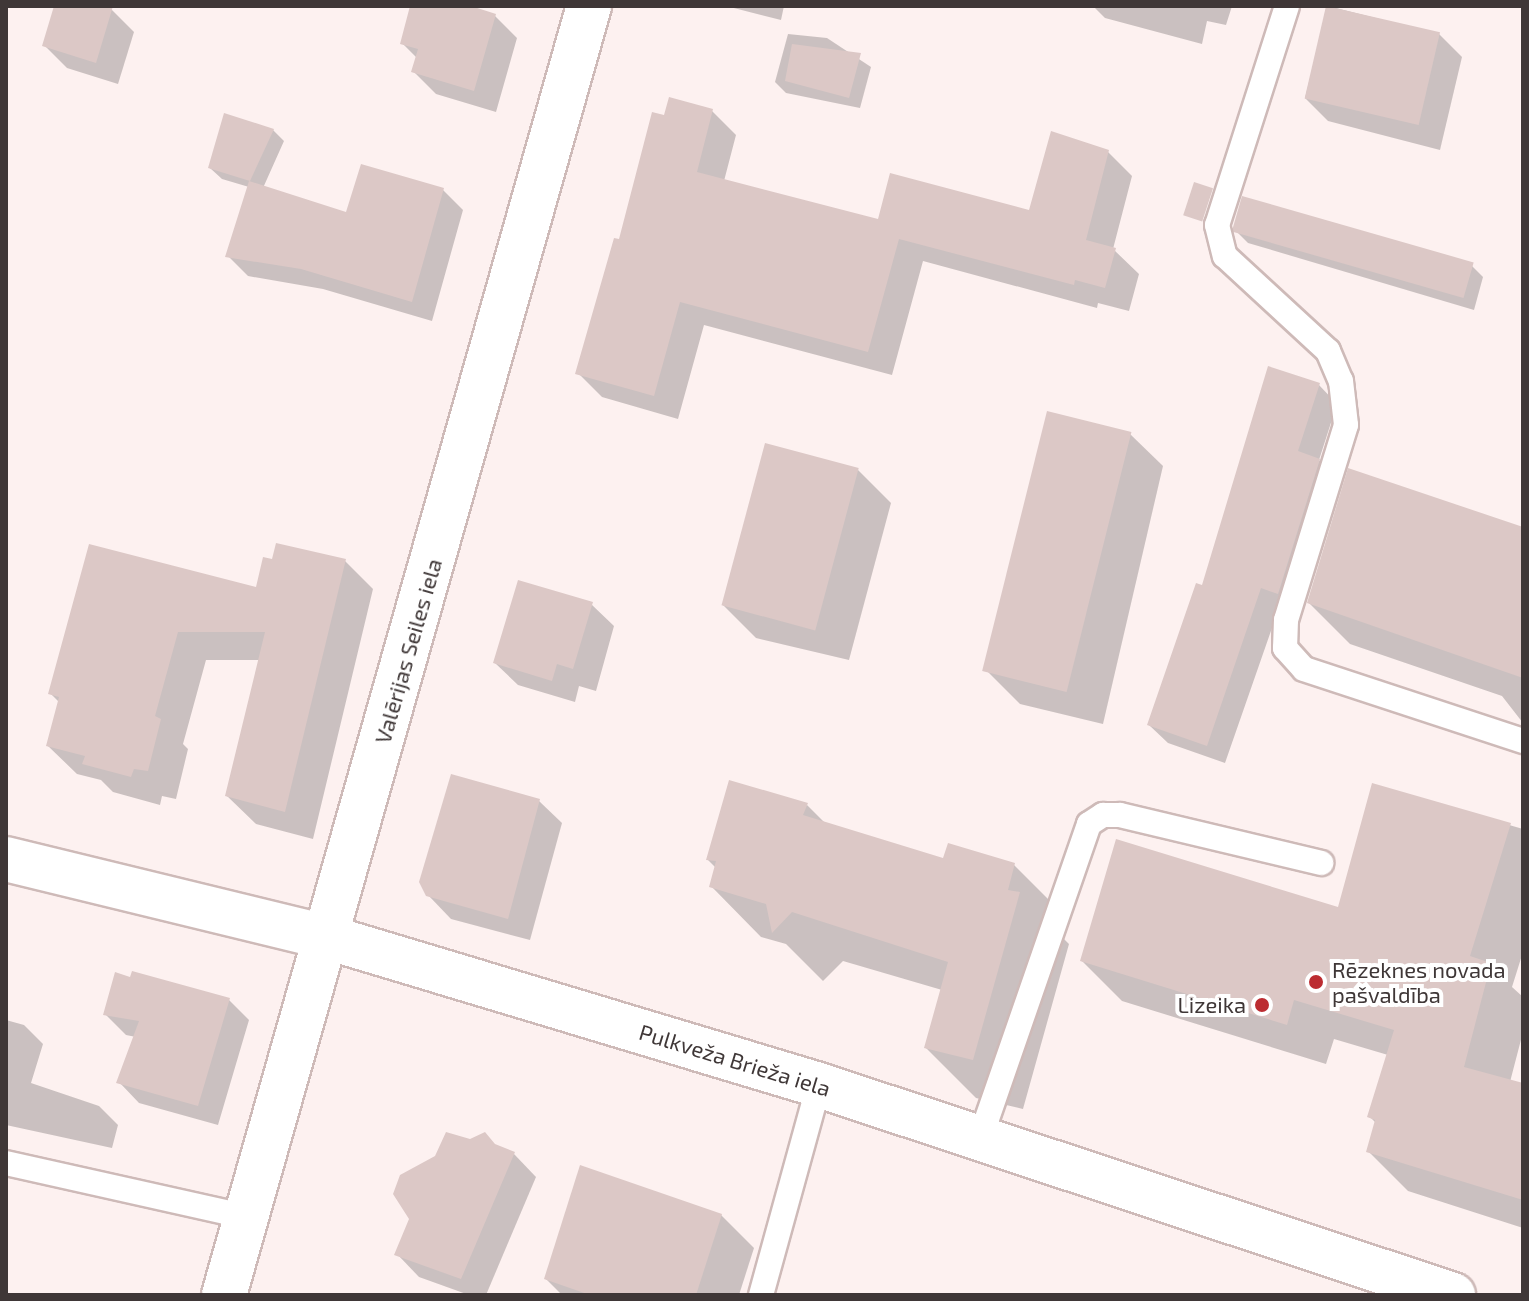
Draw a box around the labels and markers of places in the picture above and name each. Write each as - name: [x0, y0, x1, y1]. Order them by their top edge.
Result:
- place label: Rēzeknes novada pašvaldība: [1332, 956, 1506, 1008]
- marker: Rēzeknes novada pašvaldība: [1307, 973, 1325, 991]
- place label: Lizeika: [1177, 992, 1246, 1018]
- marker: Lizeika: [1253, 996, 1271, 1014]

